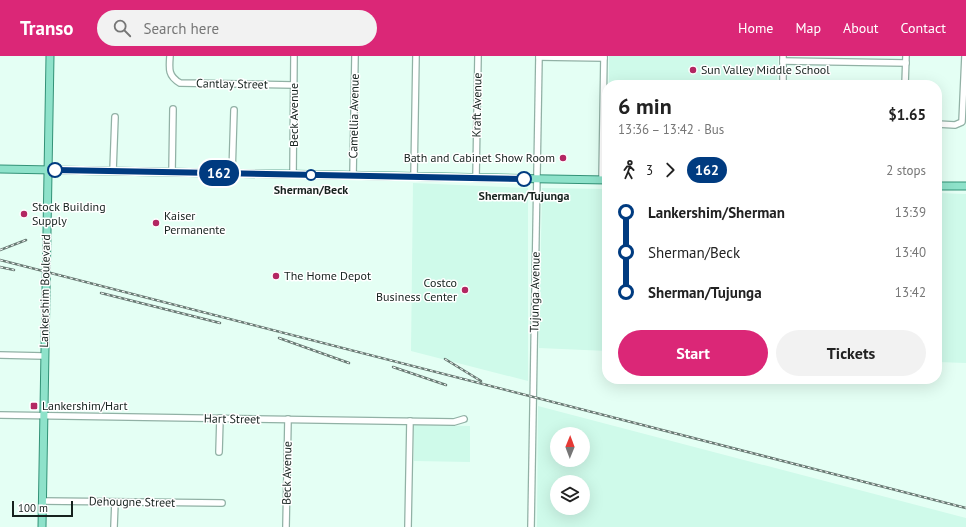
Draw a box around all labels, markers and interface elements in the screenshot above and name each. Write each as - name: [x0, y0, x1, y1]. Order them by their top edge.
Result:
- search box: [97, 10, 377, 46]
- text: Transo: [20, 16, 73, 40]
- icon: search: [111, 17, 133, 39]
- text: Search here: [143, 19, 219, 38]
- text: Home: [738, 19, 773, 37]
- text: Map: [795, 19, 821, 37]
- text: About: [843, 19, 879, 37]
- text: Contact: [901, 19, 946, 37]
- place label: Sun Valley Middle School: [701, 62, 830, 77]
- marker: Sun Valley Middle School: [688, 65, 698, 75]
- street label: Kraft Avenue: [468, 72, 485, 138]
- street label: Camellia Avenue: [345, 73, 362, 159]
- street label: Cantlay Street: [196, 75, 268, 92]
- street label: Beck Avenue: [286, 83, 301, 147]
- text: 6 min: [618, 92, 672, 120]
- text: $1.65: [888, 105, 926, 124]
- text: 13:36 – 13:42 · Bus: [618, 121, 724, 138]
- place label: Bath and Cabinet Show Room: [404, 150, 555, 165]
- marker: Bath and Cabinet Show Room: [558, 153, 568, 163]
- icon: walk: [618, 159, 640, 181]
- icon: forward: [659, 159, 681, 181]
- line badge: 162: [196, 160, 242, 186]
- text: 162: [695, 161, 719, 179]
- unlabelled marker: [47, 162, 63, 178]
- text: 3: [646, 162, 653, 179]
- text: 2 stops: [886, 162, 926, 179]
- text: 162: [207, 164, 231, 182]
- marker: Sherman/Beck: [305, 169, 317, 181]
- marker: Sherman/Tujunga: [516, 171, 532, 187]
- place label: Sherman/Beck: [274, 182, 348, 197]
- place label: Sherman/Tujunga: [479, 188, 569, 203]
- place label: Stock Building Supply: [32, 199, 106, 228]
- text: Lankershim/Sherman: [648, 203, 785, 222]
- text: 13:39: [895, 204, 926, 221]
- place label: Kaiser Permanente: [164, 208, 225, 237]
- marker: Stock Building Supply: [19, 209, 29, 219]
- marker: Kaiser Permanente: [151, 218, 161, 228]
- street label: Lankershim Boulevard: [36, 234, 53, 348]
- text: Sherman/Beck: [648, 243, 740, 262]
- text: 13:40: [895, 244, 926, 261]
- street label: Tujunga Avenue: [526, 251, 543, 333]
- place label: The Home Depot: [284, 268, 371, 283]
- marker: The Home Depot: [271, 271, 281, 281]
- place label: Costco Business Center: [376, 275, 457, 304]
- text: Sherman/Tujunga: [648, 283, 762, 302]
- text: 13:42: [895, 284, 926, 301]
- marker: Costco Business Center: [460, 285, 470, 295]
- button: Start: [618, 330, 768, 376]
- button: Tickets: [776, 330, 926, 376]
- place label: Lankershim/Hart: [42, 398, 128, 413]
- marker: Lankershim/Hart: [29, 401, 39, 411]
- street label: Hart Street: [204, 411, 260, 426]
- north arrow: [550, 427, 590, 467]
- map controls: [550, 427, 590, 515]
- street label: Beck Avenue: [278, 441, 295, 505]
- button: layers: [550, 475, 590, 515]
- street label: Dehougne Street: [89, 493, 175, 510]
- scale bar: [12, 499, 73, 518]
- text: 100 m: [18, 501, 48, 515]

